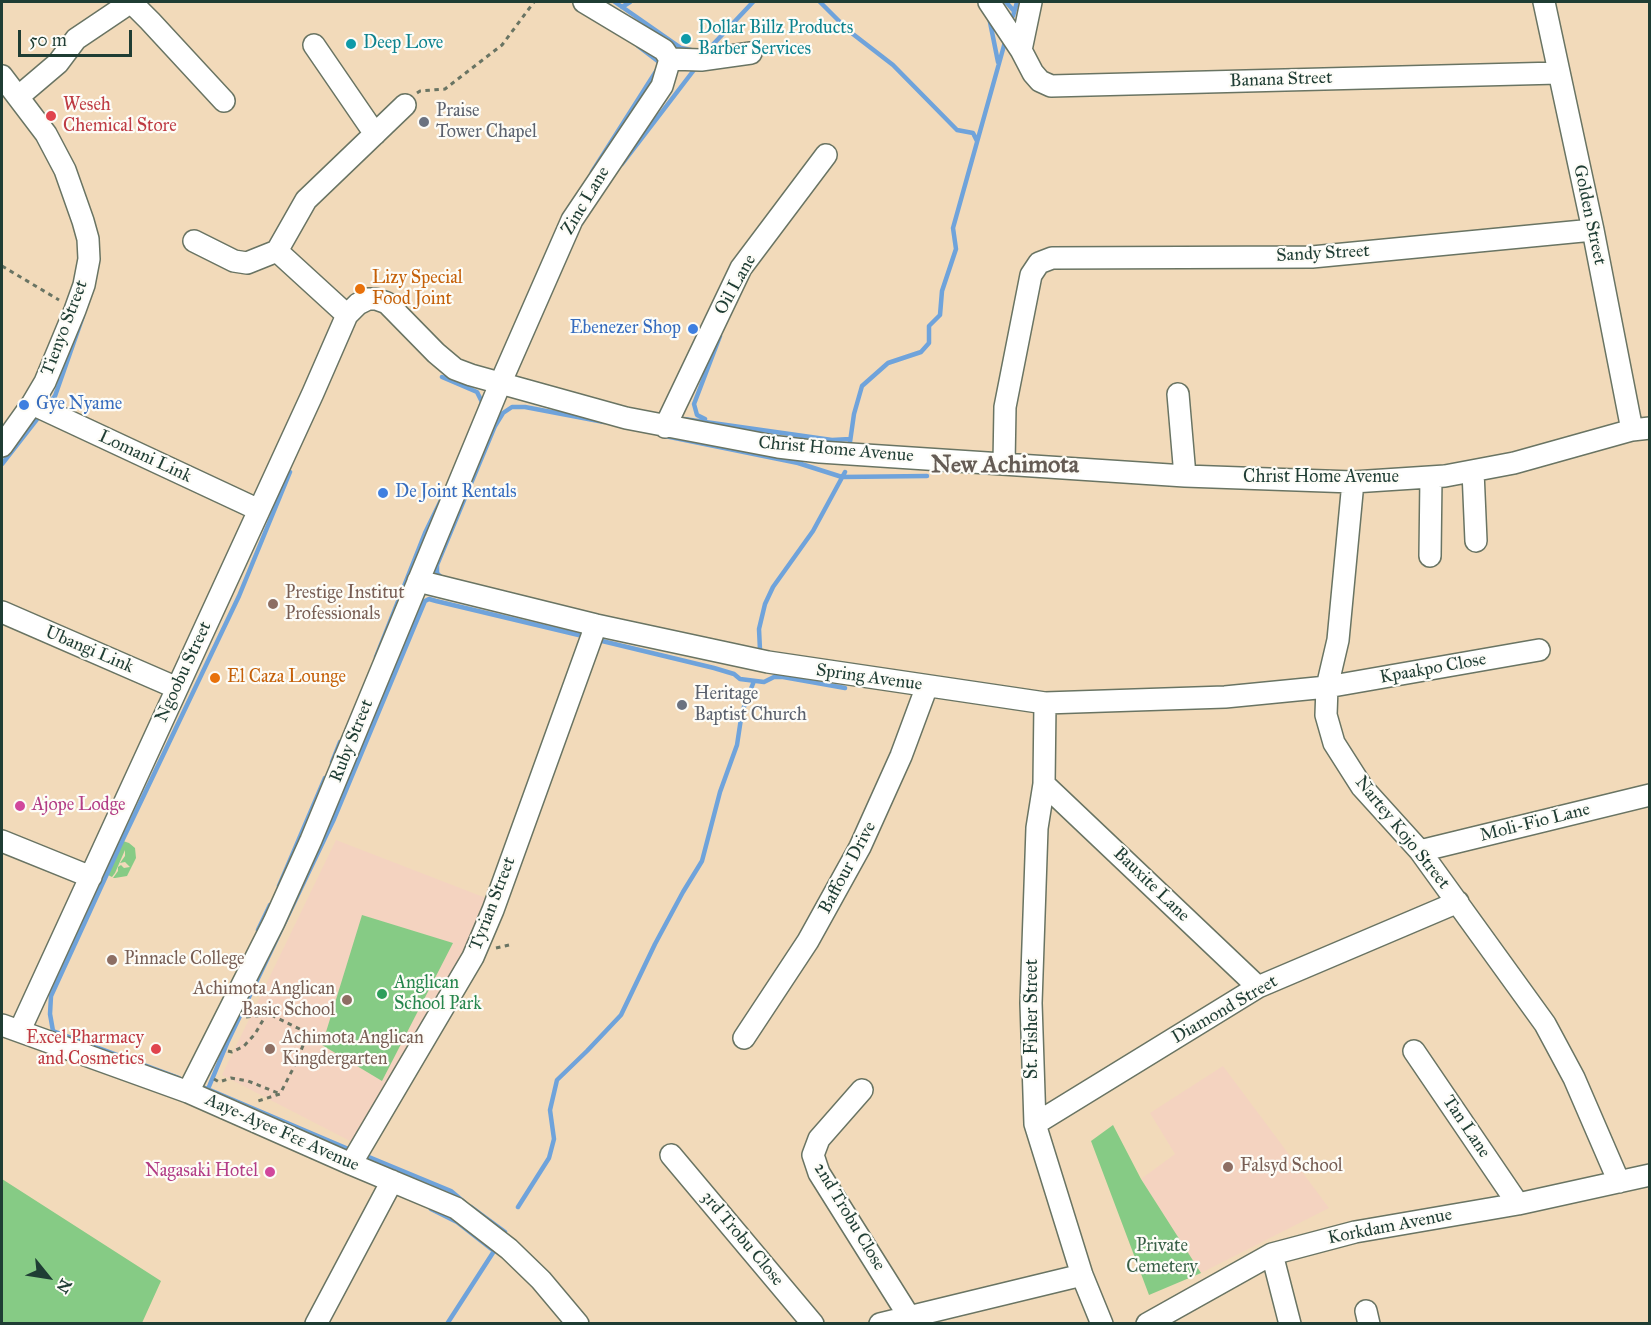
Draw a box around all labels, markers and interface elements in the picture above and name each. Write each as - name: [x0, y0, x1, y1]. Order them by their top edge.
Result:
- scale bar: [21, 18, 135, 56]
- place label: Dollar Billz Products Barber Services: [698, 18, 853, 60]
- text: 50 m: [29, 29, 67, 51]
- marker: Dollar Billz Products Barber Services: [679, 32, 693, 46]
- place label: Deep Love: [363, 33, 443, 55]
- marker: Deep Love: [344, 37, 358, 51]
- street label: Banana Street: [1229, 67, 1333, 93]
- place label: Weseh Chemical Store: [63, 95, 177, 138]
- place label: Praise Tower Chapel: [436, 101, 537, 144]
- marker: Weseh Chemical Store: [44, 109, 58, 123]
- marker: Praise Tower Chapel: [417, 115, 431, 129]
- street label: Zinc Lane: [557, 163, 615, 239]
- street label: Golden Street: [1568, 163, 1610, 267]
- street label: Sandy Street: [1276, 241, 1370, 267]
- street label: Oil Lane: [711, 251, 761, 319]
- place label: Lizy Special Food Joint: [372, 268, 463, 310]
- street label: Tienyo Street: [37, 277, 93, 379]
- marker: Lizy Special Food Joint: [353, 282, 367, 296]
- place label: Ebenezer Shop: [570, 318, 681, 340]
- marker: Ebenezer Shop: [686, 322, 700, 336]
- place label: Gye Nyame: [36, 394, 122, 416]
- marker: Gye Nyame: [17, 398, 31, 412]
- street label: Lomani Link: [95, 426, 195, 488]
- street label: Christ Home Avenue: [757, 432, 915, 468]
- district label: New Achimota: [931, 452, 1079, 480]
- street label: Christ Home Avenue: [1243, 467, 1399, 489]
- place label: De Joint Rentals: [395, 482, 517, 504]
- marker: De Joint Rentals: [376, 486, 390, 500]
- place label: Prestige Institut Professionals: [285, 583, 405, 626]
- marker: Prestige Institut Professionals: [266, 597, 280, 611]
- street label: Ngoobu Street: [151, 618, 217, 726]
- street label: Ubangi Link: [41, 622, 137, 678]
- street label: Kpaakpo Close: [1378, 649, 1488, 689]
- street label: Spring Avenue: [815, 660, 923, 696]
- place label: El Caza Lounge: [227, 667, 346, 689]
- marker: El Caza Lounge: [208, 671, 222, 685]
- place label: Heritage Baptist Church: [694, 684, 807, 726]
- street label: Ruby Street: [326, 696, 378, 786]
- marker: Heritage Baptist Church: [675, 698, 689, 712]
- street label: Nartey Kojo Street: [1350, 772, 1454, 894]
- place label: Ajope Lodge: [32, 795, 126, 817]
- marker: Ajope Lodge: [13, 799, 27, 813]
- street label: Moli-Fio Lane: [1478, 799, 1592, 847]
- street label: Baffour Drive: [815, 818, 881, 918]
- street label: Bauxite Lane: [1108, 843, 1194, 927]
- street label: Tyrian Street: [465, 854, 521, 954]
- place label: Pinnacle College: [124, 949, 245, 971]
- marker: Pinnacle College: [105, 953, 119, 967]
- street label: St. Fisher Street: [1022, 959, 1044, 1079]
- street label: Diamond Street: [1168, 971, 1282, 1049]
- place label: Anglican School Park: [394, 973, 482, 1016]
- place label: Achimota Anglican Basic School: [193, 979, 335, 1022]
- marker: Anglican School Park: [375, 987, 389, 1001]
- marker: Achimota Anglican Basic School: [340, 993, 354, 1007]
- place label: Excel Pharmacy and Cosmetics: [26, 1028, 144, 1070]
- place label: Achimota Anglican Kingdergarten: [282, 1028, 424, 1070]
- marker: Excel Pharmacy and Cosmetics: [149, 1042, 163, 1056]
- marker: Achimota Anglican Kingdergarten: [263, 1042, 277, 1056]
- street label: Aaye-Ayee Fɛɛ Avenue: [202, 1089, 362, 1177]
- street label: Tan Lane: [1437, 1092, 1495, 1162]
- place label: Falsyd School: [1240, 1156, 1343, 1178]
- street label: 2nd Trobu Close: [808, 1159, 890, 1275]
- marker: Falsyd School: [1221, 1160, 1235, 1174]
- place label: Nagasaki Hotel: [145, 1161, 258, 1183]
- marker: Nagasaki Hotel: [263, 1165, 277, 1179]
- street label: 3rd Trobu Close: [696, 1187, 788, 1291]
- street label: Korkdam Avenue: [1326, 1204, 1454, 1250]
- park label: Private Cemetery: [1126, 1236, 1198, 1278]
- north arrow: [18, 1247, 78, 1307]
- text: N: [52, 1276, 76, 1297]

